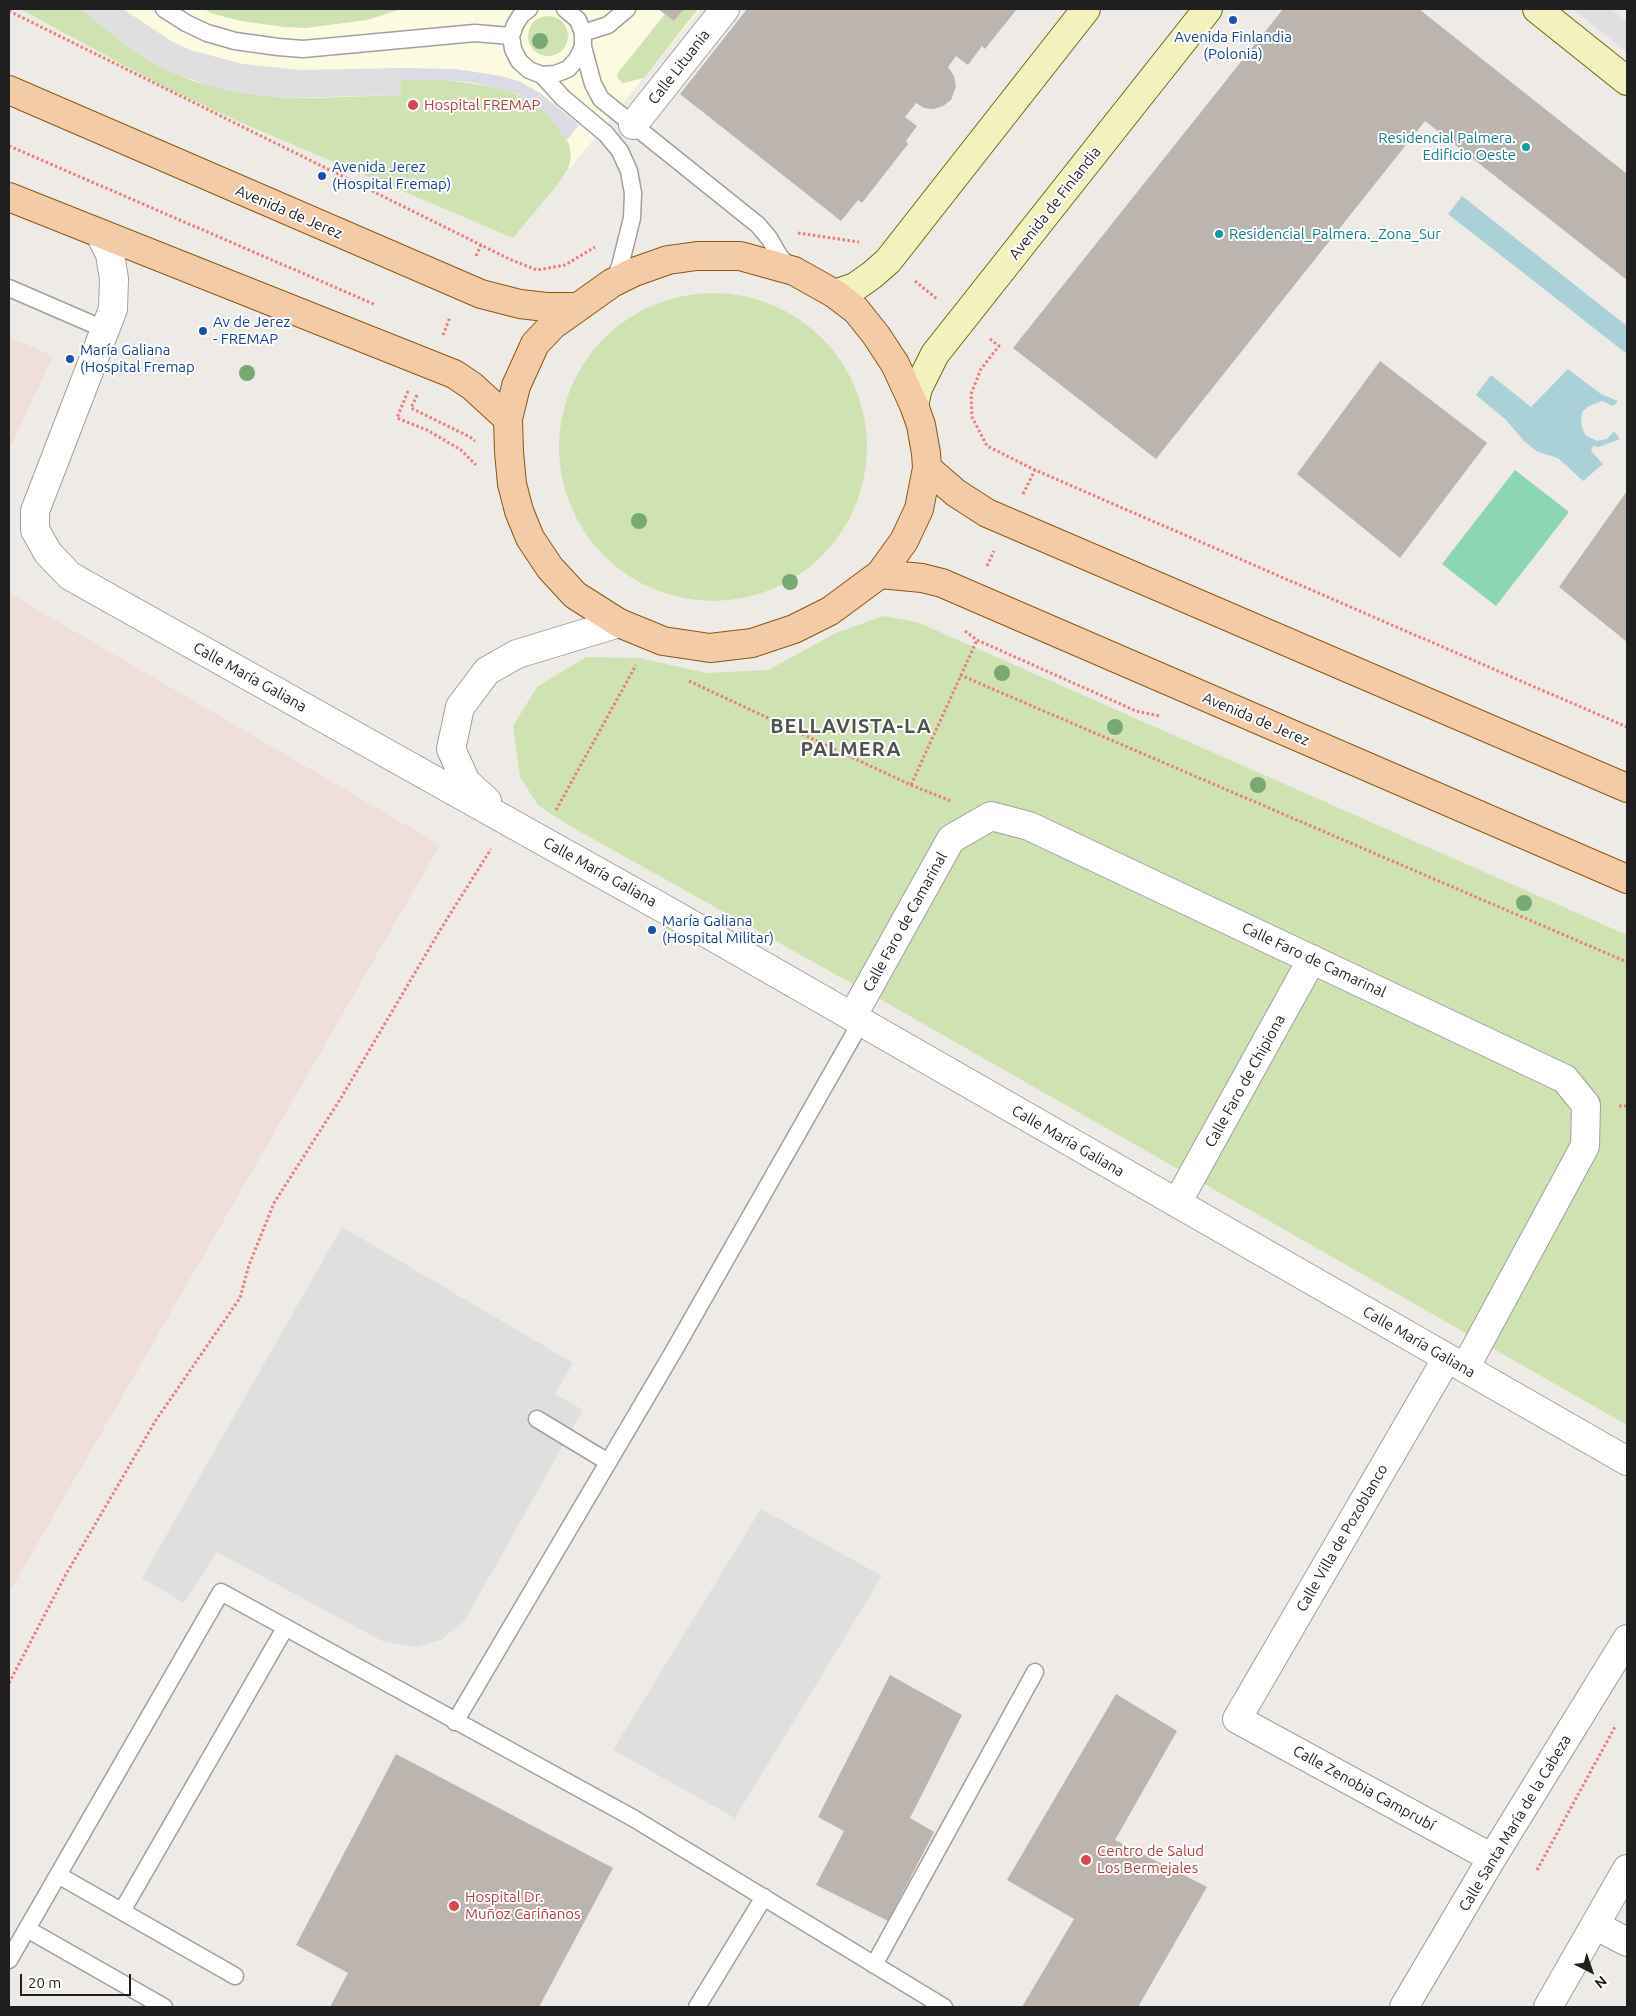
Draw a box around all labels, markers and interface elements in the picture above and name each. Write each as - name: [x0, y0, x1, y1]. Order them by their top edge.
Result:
- marker: Avenida Finlandia (Polonia): [1227, 14, 1239, 26]
- street label: Calle Lituania: [644, 26, 714, 108]
- place label: Avenida Finlandia (Polonia): [1174, 28, 1292, 63]
- place label: Hospital FREMAP: [424, 96, 541, 114]
- marker: Hospital FREMAP: [406, 98, 420, 112]
- place label: Residencial Palmera. Edificio Oeste: [1378, 129, 1516, 164]
- marker: Residencial Palmera. Edificio Oeste: [1520, 141, 1532, 153]
- street label: Avenida de Finlandia: [1005, 143, 1105, 263]
- place label: Avenida Jerez (Hospital Fremap): [332, 158, 451, 193]
- marker: Avenida Jerez (Hospital Fremap): [316, 170, 328, 182]
- street label: Avenida de Jerez: [233, 181, 345, 243]
- place label: Residencial_Palmera._Zona_Sur: [1229, 225, 1441, 243]
- marker: Residencial_Palmera._Zona_Sur: [1213, 228, 1225, 240]
- place label: Av de Jerez - FREMAP: [213, 313, 290, 348]
- marker: Av de Jerez - FREMAP: [197, 325, 209, 337]
- place label: María Galiana (Hospital Fremap: [80, 341, 195, 376]
- marker: María Galiana (Hospital Fremap: [64, 353, 76, 365]
- street label: Calle María Galiana: [190, 638, 310, 716]
- street label: Avenida de Jerez: [1200, 688, 1312, 750]
- district label: BELLAVISTA-LA PALMERA: [769, 714, 933, 761]
- street label: Calle María Galiana: [540, 833, 660, 911]
- street label: Calle Faro de Camarinal: [859, 849, 951, 995]
- place label: María Galiana (Hospital Militar): [662, 912, 774, 947]
- street label: Calle Faro de Camarinal: [1239, 919, 1389, 1001]
- marker: María Galiana (Hospital Militar): [646, 924, 658, 936]
- street label: Calle Faro de Chipiona: [1201, 1012, 1289, 1150]
- street label: Calle María Galiana: [1009, 1101, 1127, 1181]
- street label: Calle María Galiana: [1360, 1302, 1478, 1382]
- street label: Calle Villa de Pozoblanco: [1292, 1461, 1392, 1615]
- street label: Calle Santa María de la Cabeza: [1455, 1731, 1575, 1915]
- street label: Calle Zenobia Camprubí: [1290, 1741, 1438, 1835]
- place label: Centro de Salud Los Bermejales: [1097, 1842, 1204, 1877]
- marker: Centro de Salud Los Bermejales: [1079, 1853, 1093, 1867]
- place label: Hospital Dr. Muñoz Cariñanos: [465, 1888, 581, 1923]
- marker: Hospital Dr. Muñoz Cariñanos: [447, 1899, 461, 1913]
- north arrow: [1566, 1946, 1616, 1996]
- scale bar: [22, 1964, 134, 1996]
- text: N: [1592, 1973, 1610, 1992]
- text: 20 m: [28, 1974, 61, 1991]

